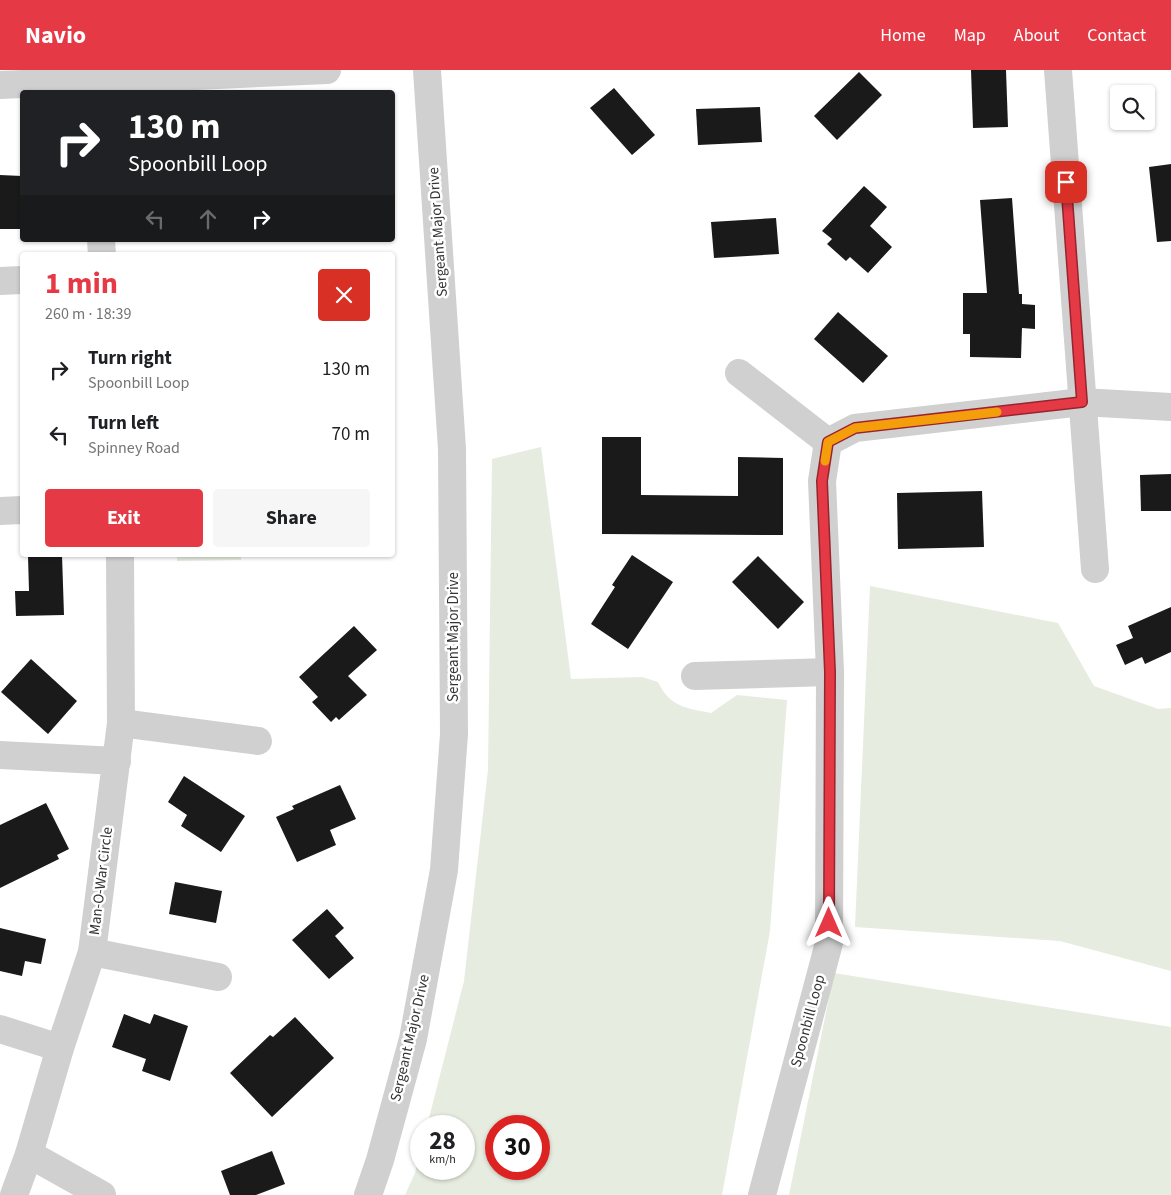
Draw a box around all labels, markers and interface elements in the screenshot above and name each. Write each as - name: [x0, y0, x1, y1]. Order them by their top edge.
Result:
- text: Navio: [25, 18, 86, 53]
- text: Home: [880, 23, 926, 48]
- text: Map: [954, 23, 986, 48]
- text: About: [1014, 23, 1059, 48]
- text: Contact: [1087, 23, 1146, 48]
- map controls: [1110, 85, 1155, 130]
- button: search: [1110, 85, 1155, 130]
- text: 130 m: [128, 102, 220, 152]
- icon: right: [45, 110, 110, 175]
- text: Spoonbill Loop: [128, 148, 268, 180]
- pin: [1045, 161, 1087, 203]
- street label: Sergeant Major Drive: [423, 166, 453, 298]
- icon: arrive: [1052, 168, 1080, 196]
- icon: left: [141, 205, 169, 233]
- icon: ahead: [194, 205, 222, 233]
- icon: right: [247, 205, 275, 233]
- text: 1 min: [45, 262, 118, 305]
- button: close: [318, 269, 370, 321]
- text: 260 m · 18:39: [45, 303, 132, 325]
- text: Turn right: [88, 345, 172, 372]
- icon: right: [45, 356, 73, 384]
- text: 130 m: [322, 356, 370, 383]
- text: Spoonbill Loop: [88, 372, 189, 394]
- text: Turn left: [88, 410, 159, 437]
- icon: left: [45, 421, 73, 449]
- text: 70 m: [332, 421, 370, 448]
- text: Spinney Road: [88, 437, 180, 459]
- button: Exit: [45, 489, 203, 547]
- button: Share: [213, 489, 370, 547]
- street label: Sergeant Major Drive: [443, 572, 464, 702]
- street label: Man-O-War Circle: [84, 826, 118, 936]
- position arrow: [802, 896, 854, 948]
- street label: Sergeant Major Drive: [385, 972, 435, 1104]
- street label: Spoonbill Loop: [786, 972, 830, 1070]
- speed limit sign: 30: [485, 1115, 550, 1180]
- text: 28: [429, 1123, 456, 1159]
- text: km/h: [429, 1151, 456, 1168]

